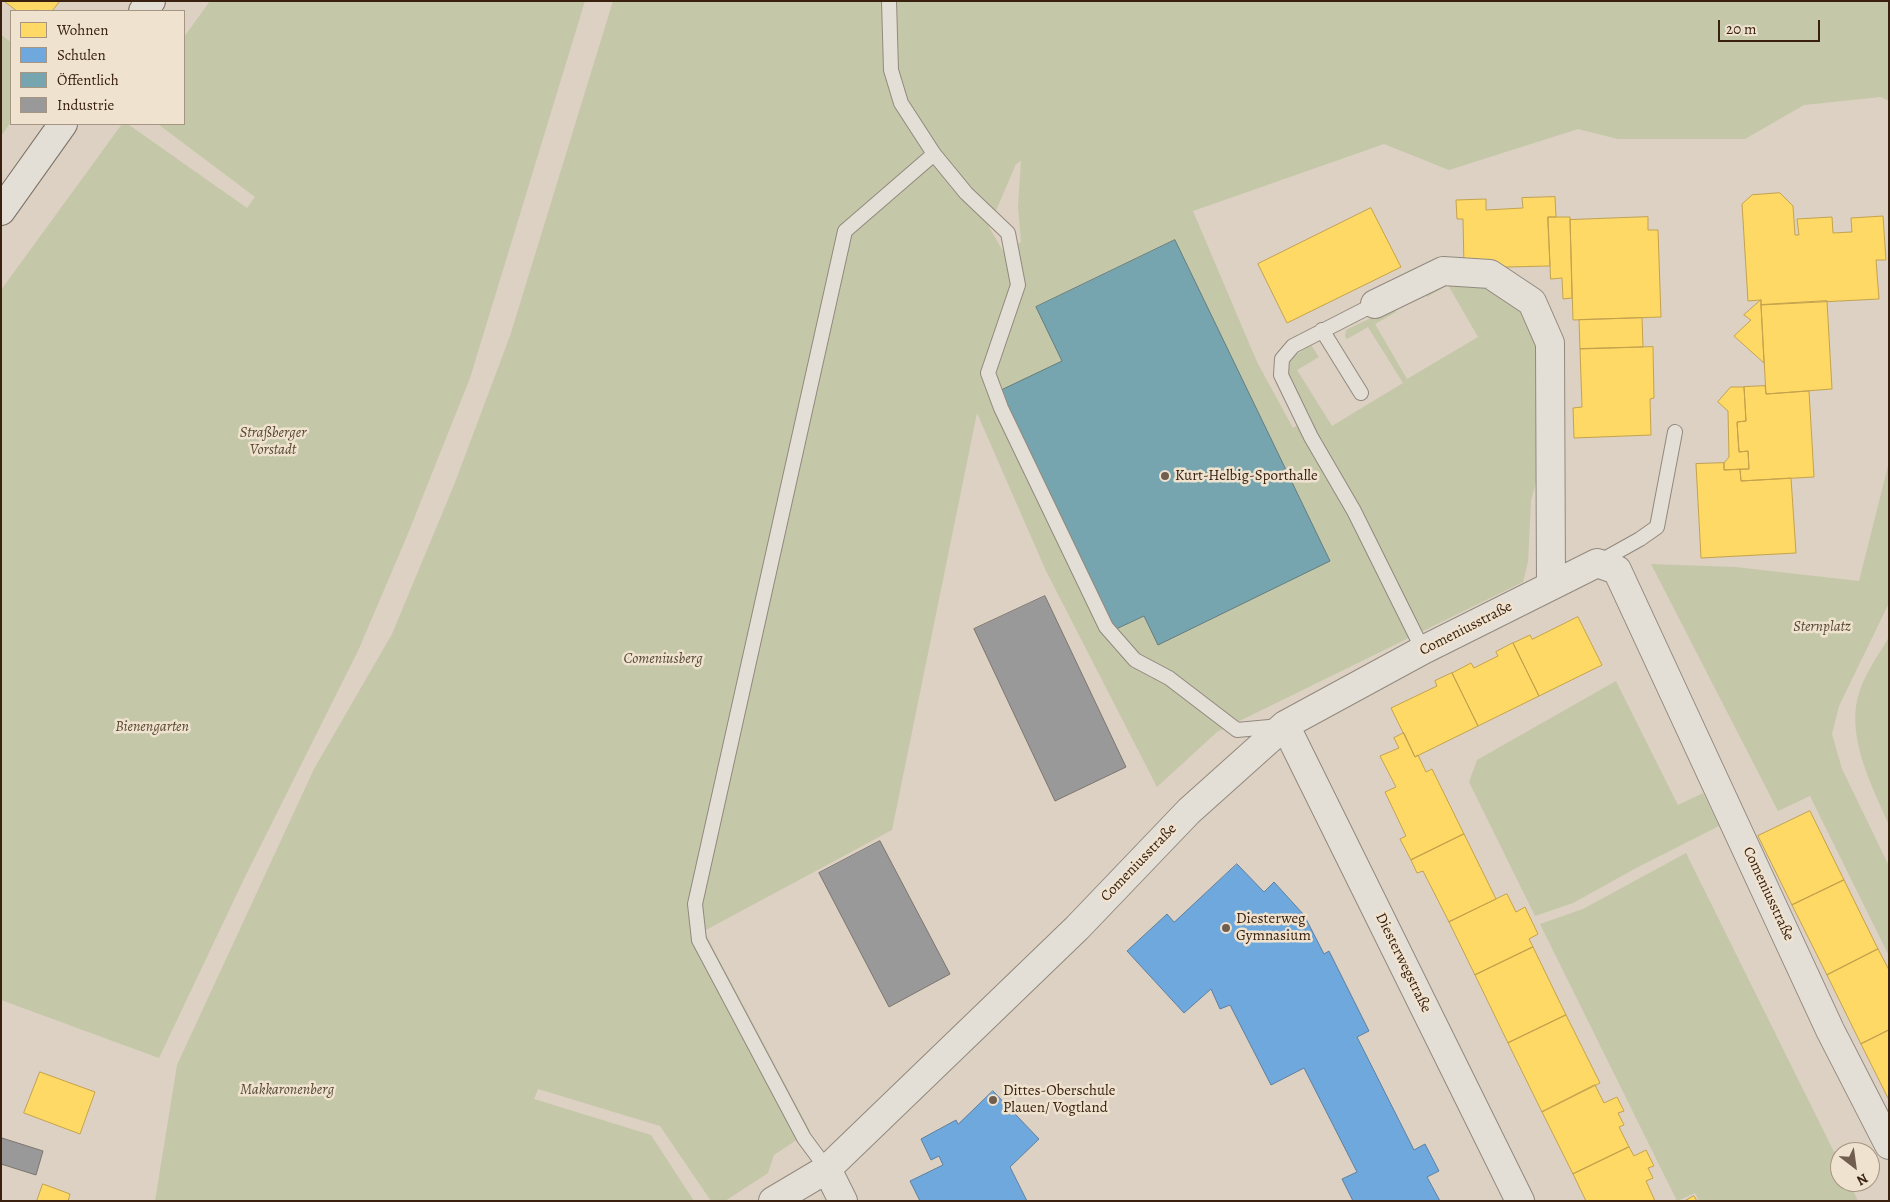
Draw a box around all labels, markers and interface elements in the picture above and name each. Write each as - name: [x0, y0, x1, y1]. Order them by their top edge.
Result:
- legend: [10, 10, 185, 125]
- scale bar: [1720, 10, 1822, 42]
- text: 20 m: [1726, 19, 1757, 39]
- text: Wohnen: [57, 20, 109, 40]
- text: Schulen: [57, 45, 106, 65]
- text: Öffentlich: [57, 70, 119, 90]
- text: Industrie: [57, 95, 114, 115]
- park label: Straßberger Vorstadt: [240, 424, 306, 459]
- place label: Kurt-Helbig-Sporthalle: [1175, 467, 1318, 485]
- marker: Kurt-Helbig-Sporthalle: [1159, 470, 1171, 482]
- street label: Comeniusstraße: [1417, 598, 1515, 660]
- park label: Sternplatz: [1793, 618, 1851, 636]
- park label: Comeniusberg: [623, 650, 703, 668]
- park label: Bienengarten: [115, 718, 189, 736]
- street label: Comeniusstraße: [1097, 820, 1181, 906]
- street label: Comeniusstraße: [1738, 844, 1798, 944]
- place label: Diesterweg Gymnasium: [1236, 910, 1311, 945]
- street label: Diesterwegstraße: [1371, 910, 1435, 1016]
- marker: Diesterweg Gymnasium: [1220, 922, 1232, 934]
- park label: Makkaronenberg: [240, 1081, 334, 1099]
- place label: Dittes-Oberschule Plauen/ Vogtland: [1003, 1082, 1115, 1117]
- marker: Dittes-Oberschule Plauen/ Vogtland: [987, 1094, 999, 1106]
- north arrow: [1830, 1142, 1880, 1192]
- text: N: [1853, 1169, 1871, 1190]

